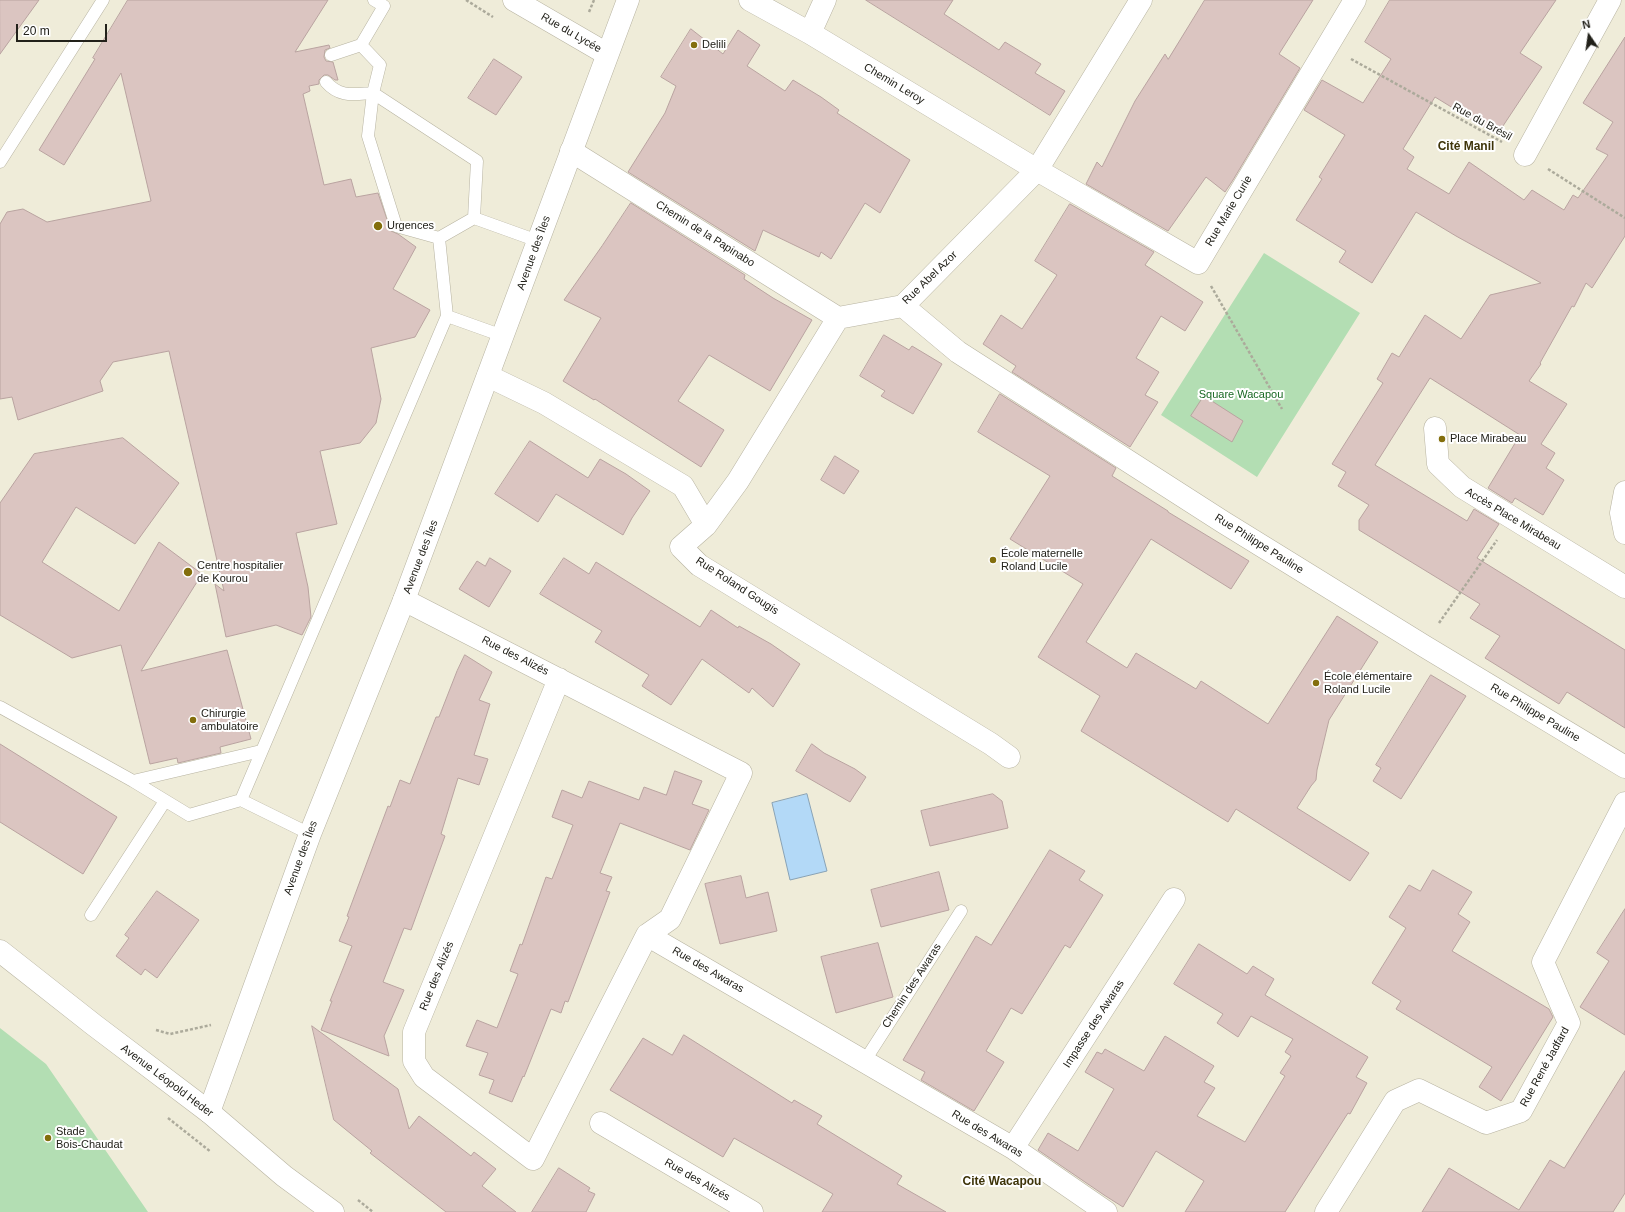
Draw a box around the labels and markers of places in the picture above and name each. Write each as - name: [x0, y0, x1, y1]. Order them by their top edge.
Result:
- place label: Delili: [702, 38, 726, 52]
- marker: Delili: [689, 40, 699, 50]
- place label: Urgences: [387, 219, 434, 233]
- marker: Urgences: [372, 220, 384, 232]
- place label: Place Mirabeau: [1450, 432, 1526, 446]
- marker: Place Mirabeau: [1437, 434, 1447, 444]
- place label: École maternelle Roland Lucile: [1001, 547, 1083, 573]
- marker: École maternelle Roland Lucile: [988, 555, 998, 565]
- place label: Centre hospitalier de Kourou: [197, 559, 283, 585]
- marker: Centre hospitalier de Kourou: [182, 566, 194, 578]
- place label: École élémentaire Roland Lucile: [1324, 670, 1412, 696]
- marker: École élémentaire Roland Lucile: [1311, 678, 1321, 688]
- place label: Chirurgie ambulatoire: [201, 707, 258, 733]
- marker: Chirurgie ambulatoire: [188, 715, 198, 725]
- place label: Stade Bois-Chaudat: [56, 1125, 123, 1151]
- marker: Stade Bois-Chaudat: [43, 1133, 53, 1143]

